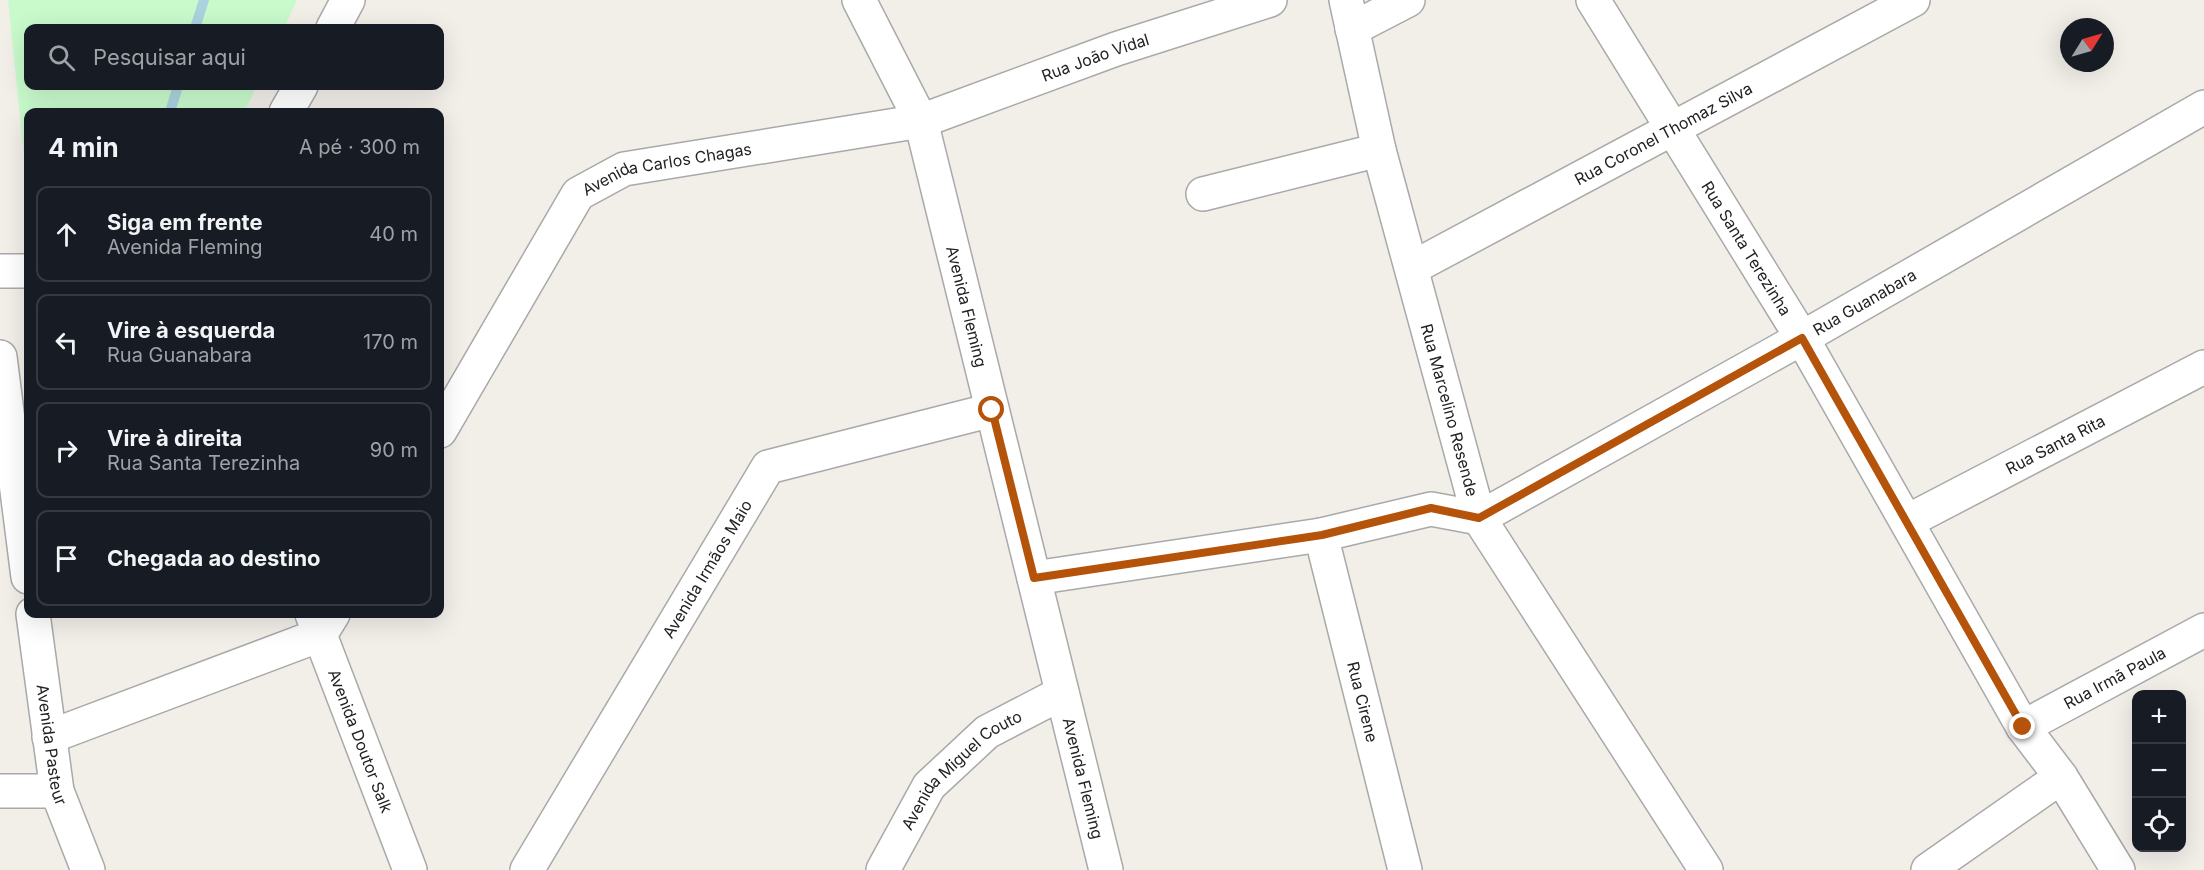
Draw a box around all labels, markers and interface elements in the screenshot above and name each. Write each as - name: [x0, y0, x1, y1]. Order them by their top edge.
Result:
- north arrow: [2060, 18, 2114, 72]
- search box: [24, 24, 444, 90]
- street label: Rua João Vidal: [1039, 29, 1152, 86]
- icon: search: [45, 41, 78, 74]
- text: Pesquisar aqui: [93, 44, 246, 70]
- street label: Rua Coronel Thomaz Silva: [1571, 78, 1756, 189]
- text: 4 min: [48, 132, 119, 163]
- text: A pé · 300 m: [299, 135, 420, 159]
- street label: Avenida Carlos Chagas: [579, 139, 753, 200]
- street label: Rua Santa Terezinha: [1697, 177, 1796, 319]
- text: Siga em frente: [107, 209, 263, 235]
- icon: ahead: [50, 218, 83, 251]
- text: 40 m: [369, 222, 418, 246]
- text: Avenida Fleming: [107, 235, 262, 259]
- street label: Avenida Fleming: [942, 244, 991, 369]
- street label: Rua Guanabara: [1809, 264, 1920, 340]
- text: Vire à esquerda: [107, 317, 275, 343]
- street label: Rua Marcelino Resende: [1417, 321, 1483, 498]
- icon: left: [50, 326, 83, 359]
- text: 170 m: [363, 330, 418, 354]
- text: Rua Guanabara: [107, 343, 252, 367]
- route start: [978, 396, 1004, 422]
- street label: Rua Santa Rita: [2002, 410, 2108, 478]
- text: Vire à direita: [107, 425, 242, 451]
- icon: right: [50, 434, 83, 467]
- text: 90 m: [370, 438, 418, 462]
- text: Rua Santa Terezinha: [107, 451, 300, 475]
- street label: Avenida Irmãos Maio: [658, 496, 756, 642]
- icon: arrive: [50, 542, 83, 575]
- text: Chegada ao destino: [107, 545, 321, 571]
- street label: Rua Irmã Paula: [2060, 642, 2169, 713]
- street label: Rua Cirene: [1343, 659, 1383, 744]
- street label: Avenida Doutor Salk: [324, 666, 397, 816]
- street label: Avenida Pasteur: [33, 683, 72, 808]
- map controls: [2132, 690, 2186, 852]
- button: +: [2132, 690, 2186, 744]
- street label: Avenida Miguel Couto: [897, 706, 1025, 833]
- route end: [2009, 713, 2035, 739]
- street label: Avenida Fleming: [1059, 716, 1108, 841]
- button: −: [2132, 744, 2186, 798]
- button: locate: [2132, 798, 2186, 852]

